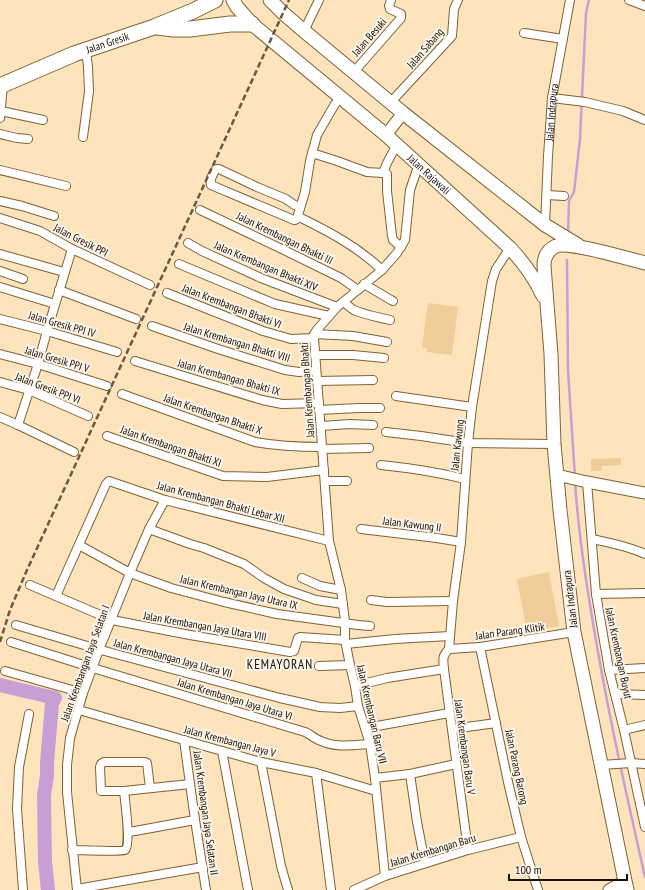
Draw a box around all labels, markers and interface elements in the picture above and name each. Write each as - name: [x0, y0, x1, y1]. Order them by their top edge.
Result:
- street label: Jalan Besuki: [348, 15, 389, 60]
- street label: Jalan Sabang: [403, 25, 447, 72]
- street label: Jalan Gresik: [83, 29, 132, 57]
- street label: Jalan Indrapura: [542, 82, 562, 143]
- street label: Jalan Rajawali: [404, 150, 454, 197]
- street label: Jalan Krembangan Bhakti III: [234, 208, 335, 267]
- street label: Jalan Gresik PPI: [51, 220, 110, 260]
- street label: Jalan Krembangan Bhakti XIV: [211, 238, 321, 294]
- street label: Jalan Krembangan Bhakti VI: [179, 280, 284, 331]
- street label: Jalan Gresik PPI IV: [26, 307, 98, 340]
- street label: Jalan Krembangan Bhakti VIII: [181, 319, 292, 365]
- street label: Jalan Gresik PPI V: [22, 342, 92, 376]
- street label: Jalan Krembangan Bhakti: [297, 342, 317, 439]
- street label: Jalan Krembangan Bhakti IX: [175, 355, 282, 398]
- street label: Jalan Gresik PPI VI: [12, 369, 83, 407]
- street label: Jalan Krembangan Bhakti X: [161, 390, 264, 438]
- street label: Jalan Kawung: [447, 418, 467, 472]
- street label: Jalan Krembangan Bhakti XI: [118, 422, 223, 470]
- street label: Jalan Krembangan Bhakti Lebar XII: [155, 478, 286, 526]
- street label: Jalan Kawung II: [381, 513, 442, 535]
- street label: Jalan Indrapura: [560, 570, 581, 629]
- street label: Jalan Krembangan Jaya Utara IX: [178, 571, 300, 612]
- street label: Jalan Krembangan Jaya Selatan I: [57, 603, 113, 724]
- street label: Jalan Krembangan Buyut: [602, 605, 636, 700]
- street label: Jalan Krembangan Jaya Utara VIII: [141, 608, 268, 644]
- street label: Jalan Parang Klitik: [474, 619, 546, 643]
- street label: Jalan Krembangan Jaya Utara VII: [111, 635, 234, 681]
- district label: KEMAYORAN: [247, 656, 313, 673]
- street label: Jalan Krembangan Baru VII: [354, 662, 390, 765]
- street label: Jalan Krembangan Jaya Utara VI: [175, 675, 294, 723]
- street label: Jalan Krembangan Baru V: [451, 698, 479, 796]
- street label: Jalan Krembangan Jaya V: [182, 722, 278, 760]
- street label: Jalan Parang Barong: [502, 727, 532, 806]
- street label: Jalan Krembangan Jaya Selatan II: [190, 749, 222, 876]
- street label: Jalan Krembangan Baru: [388, 830, 478, 870]
- scale bar: [509, 856, 627, 882]
- text: 100 m: [515, 862, 542, 877]

